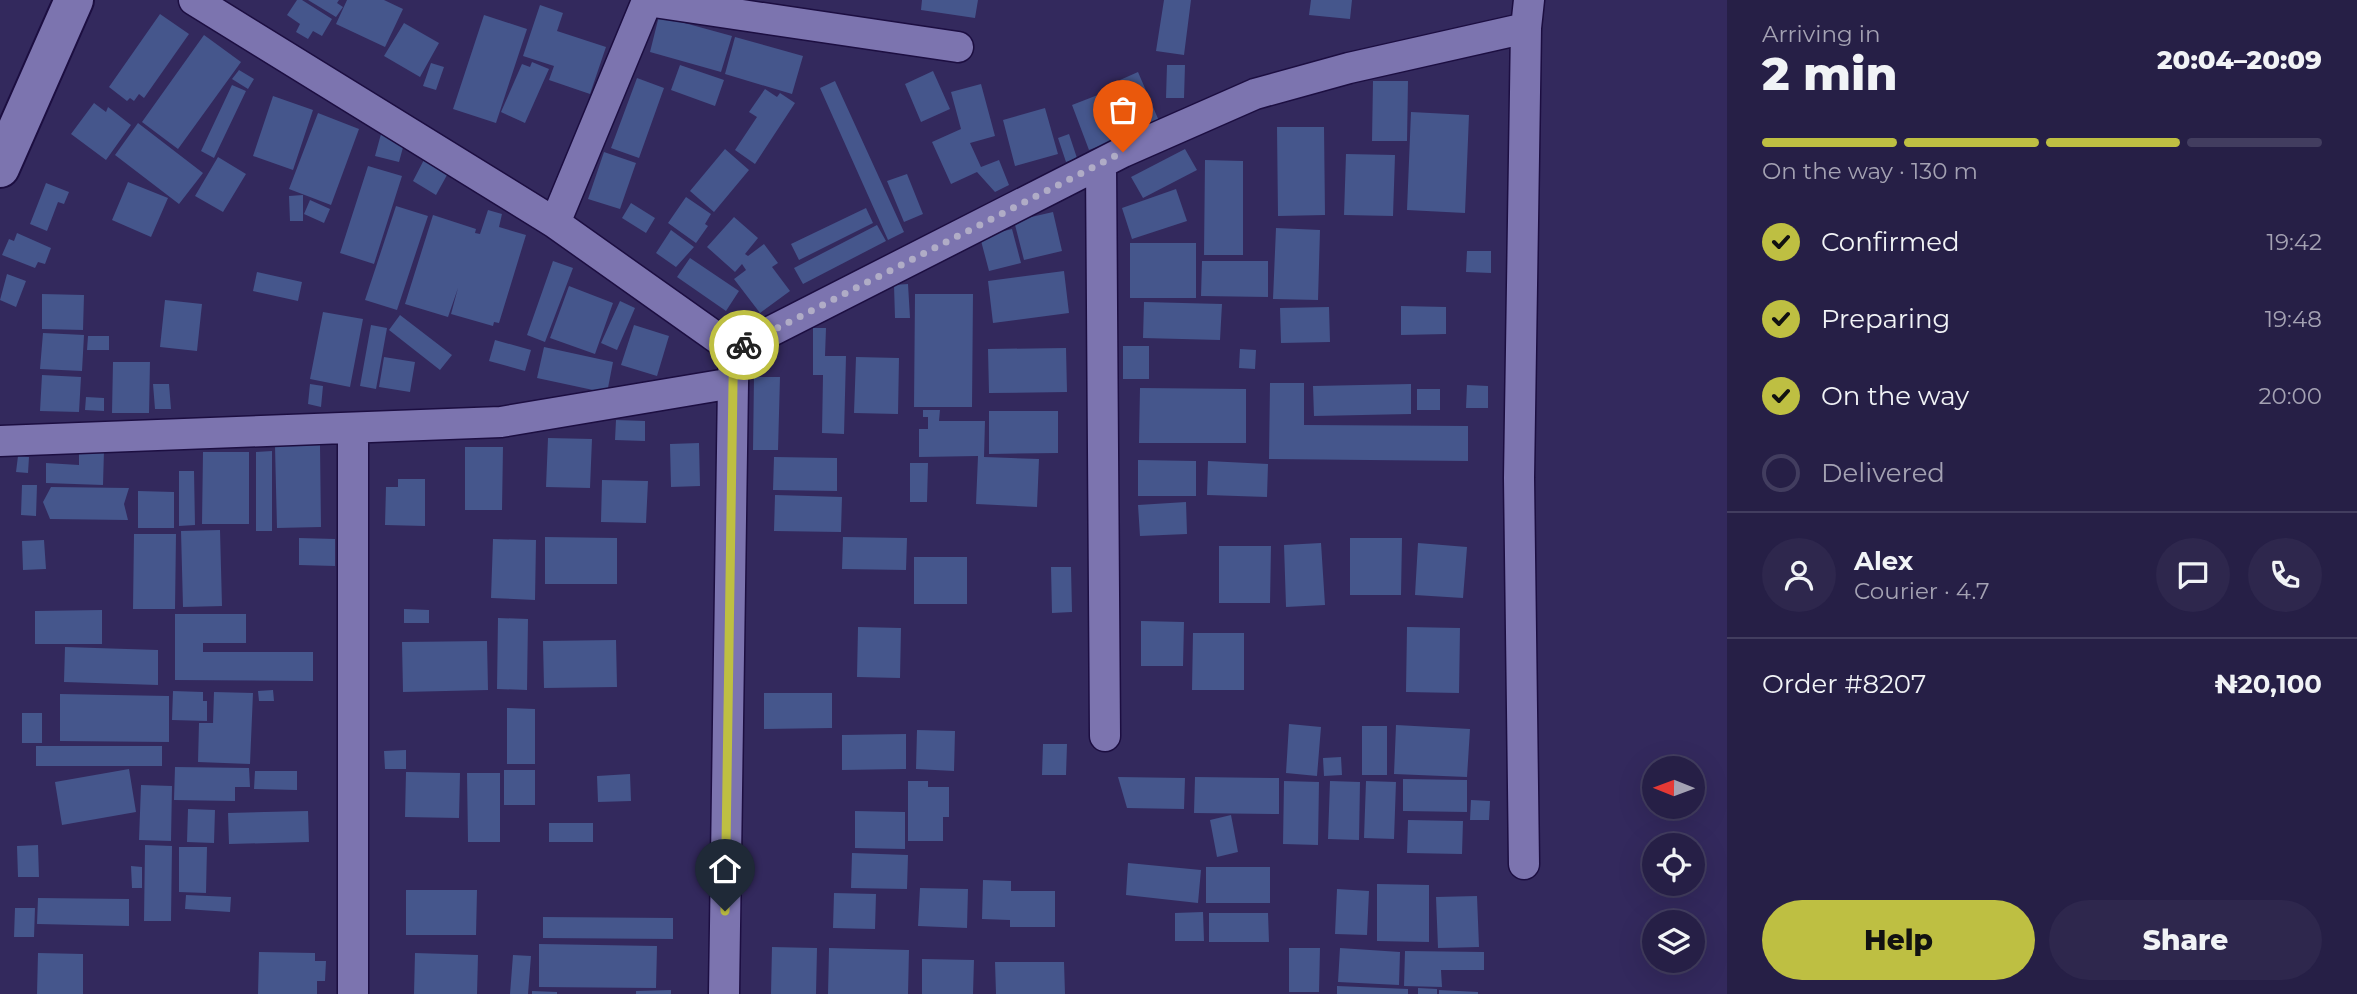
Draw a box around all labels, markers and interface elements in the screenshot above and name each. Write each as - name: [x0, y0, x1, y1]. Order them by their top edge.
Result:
- text: Arriving in: [1762, 20, 1881, 48]
- text: 20:04–20:09: [2157, 44, 2322, 76]
- text: 2 min: [1762, 45, 1897, 102]
- pin: [1093, 80, 1153, 152]
- icon: bag: [1104, 91, 1142, 129]
- text: On the way · 130 m: [1762, 157, 1978, 185]
- icon: check: [1762, 223, 1800, 261]
- text: Confirmed: [1821, 226, 1960, 258]
- text: 19:42: [2267, 228, 2322, 256]
- icon: check: [1762, 300, 1800, 338]
- text: Preparing: [1821, 303, 1950, 335]
- text: 19:48: [2265, 305, 2322, 333]
- courier: [709, 310, 779, 380]
- icon: bike: [725, 326, 763, 364]
- icon: check: [1762, 377, 1800, 415]
- text: On the way: [1821, 380, 1969, 412]
- text: 20:00: [2258, 382, 2322, 410]
- text: Delivered: [1821, 457, 1945, 489]
- button: person: [1762, 538, 1836, 612]
- button: chat: [2156, 538, 2230, 612]
- button: phone: [2248, 538, 2322, 612]
- text: Alex: [1854, 545, 1913, 577]
- text: Courier · 4.7: [1854, 577, 1990, 605]
- text: Order #8207: [1762, 668, 1926, 700]
- text: ₦20,100: [2214, 668, 2322, 700]
- north arrow: [1642, 756, 1704, 819]
- map controls: [1642, 756, 1705, 973]
- button: locate: [1642, 833, 1705, 896]
- pin: [695, 839, 755, 911]
- icon: home: [706, 850, 744, 888]
- button: Help: [1762, 900, 2035, 980]
- button: Share: [2049, 900, 2322, 980]
- button: layers: [1642, 910, 1705, 973]

